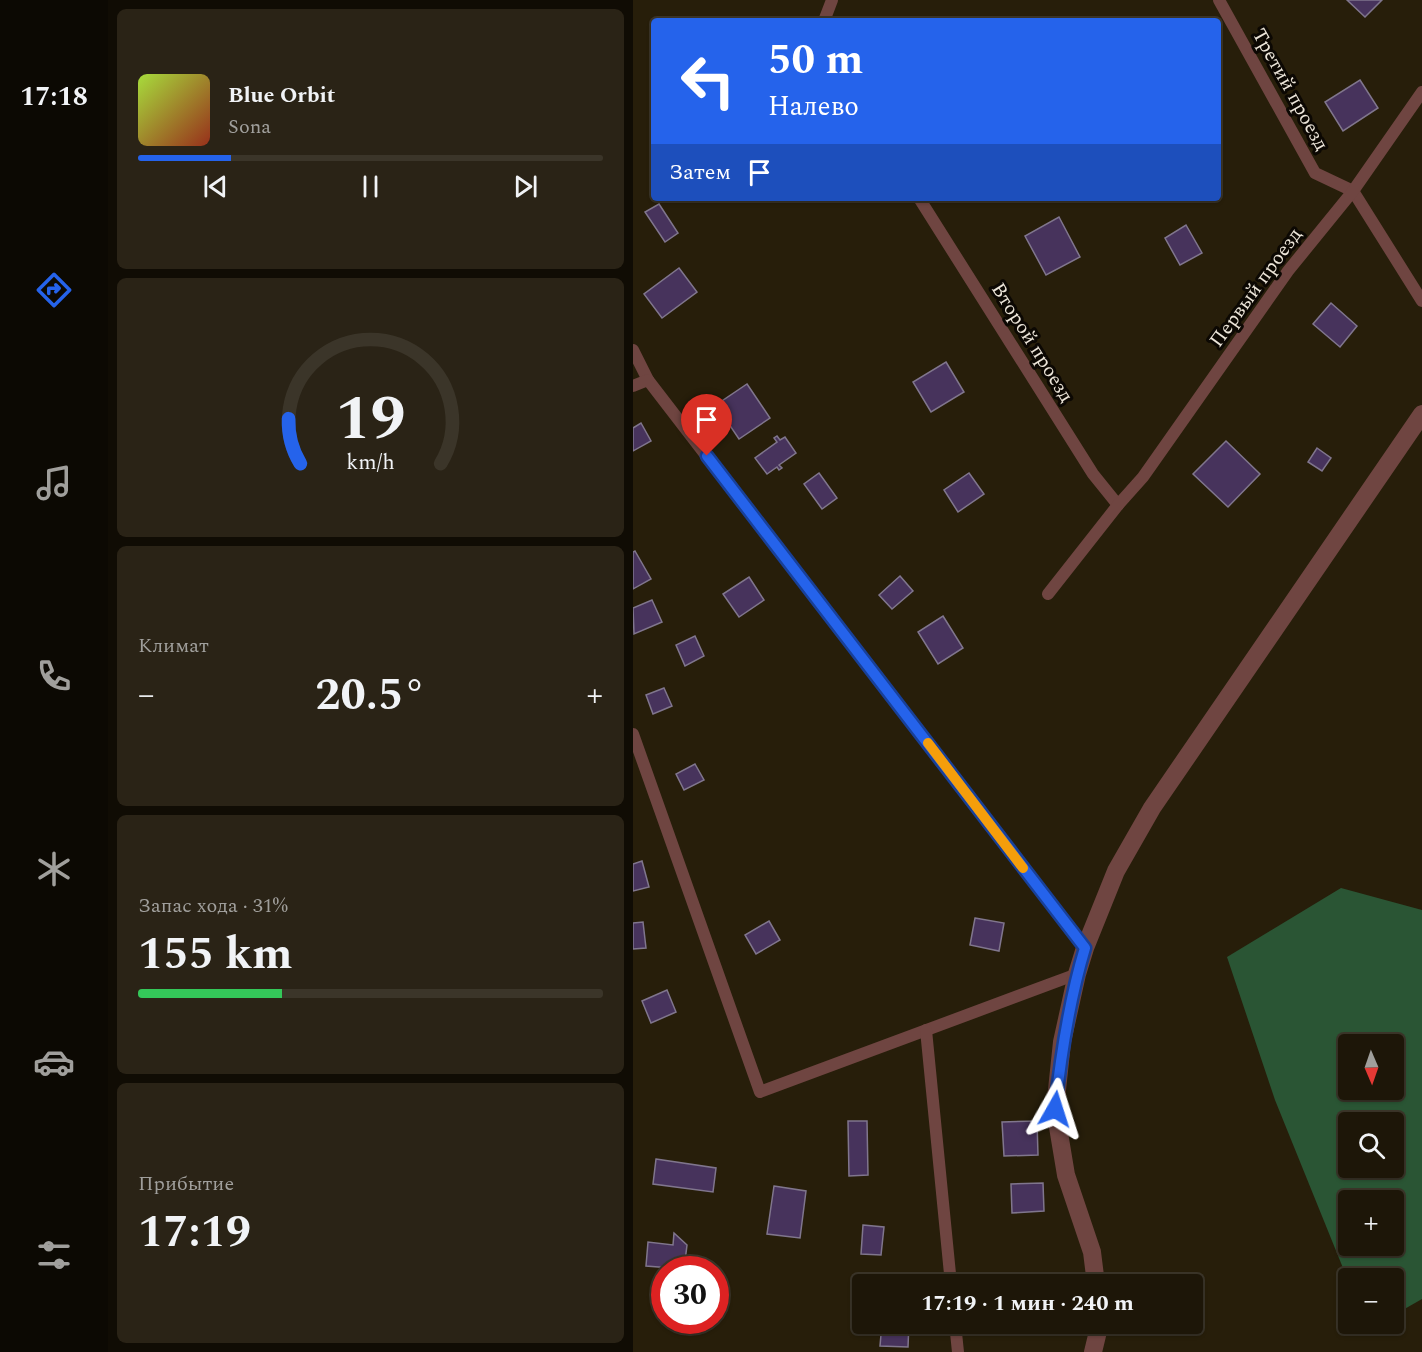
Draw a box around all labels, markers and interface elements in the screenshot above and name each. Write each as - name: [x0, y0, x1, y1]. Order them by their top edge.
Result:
- street label: Третий проезд: [1244, 23, 1336, 156]
- text: 50 m: [768, 29, 863, 92]
- icon: left: [669, 42, 747, 120]
- text: 17:18: [20, 76, 88, 118]
- text: Blue Orbit: [228, 79, 335, 112]
- text: Налево: [768, 86, 859, 128]
- text: Sona: [228, 112, 271, 142]
- text: Затем: [669, 156, 731, 189]
- icon: arrive: [743, 156, 776, 189]
- icon: previous: [199, 170, 232, 203]
- icon: pause: [354, 170, 387, 203]
- icon: next: [509, 170, 542, 203]
- street label: Первый проезд: [1202, 221, 1310, 354]
- icon: directions: [33, 269, 75, 311]
- street label: Второй проезд: [983, 277, 1081, 408]
- text: 19: [335, 373, 406, 468]
- pin: [681, 394, 732, 456]
- icon: arrive: [690, 403, 723, 436]
- text: km/h: [346, 447, 395, 480]
- icon: music: [33, 462, 75, 504]
- text: Климат: [138, 631, 209, 661]
- icon: phone: [33, 655, 75, 697]
- text: 20.5°: [315, 661, 426, 730]
- text: −: [138, 670, 155, 720]
- text: +: [586, 670, 603, 720]
- icon: climate: [33, 848, 75, 890]
- text: Запас хода · 31%: [138, 891, 288, 921]
- text: 155 km: [138, 920, 293, 989]
- north arrow: [1338, 1034, 1404, 1100]
- map controls: [1338, 1034, 1404, 1334]
- icon: car: [33, 1041, 75, 1083]
- position arrow: [1023, 1077, 1087, 1141]
- button: search: [1338, 1112, 1404, 1178]
- text: Прибытие: [138, 1169, 234, 1199]
- button: +: [1338, 1190, 1404, 1256]
- text: 17:19: [138, 1198, 251, 1267]
- icon: filters: [33, 1234, 75, 1276]
- speed limit sign: 30: [651, 1256, 729, 1334]
- button: −: [1338, 1268, 1404, 1334]
- text: 17:19 · 1 мин · 240 m: [921, 1287, 1134, 1320]

